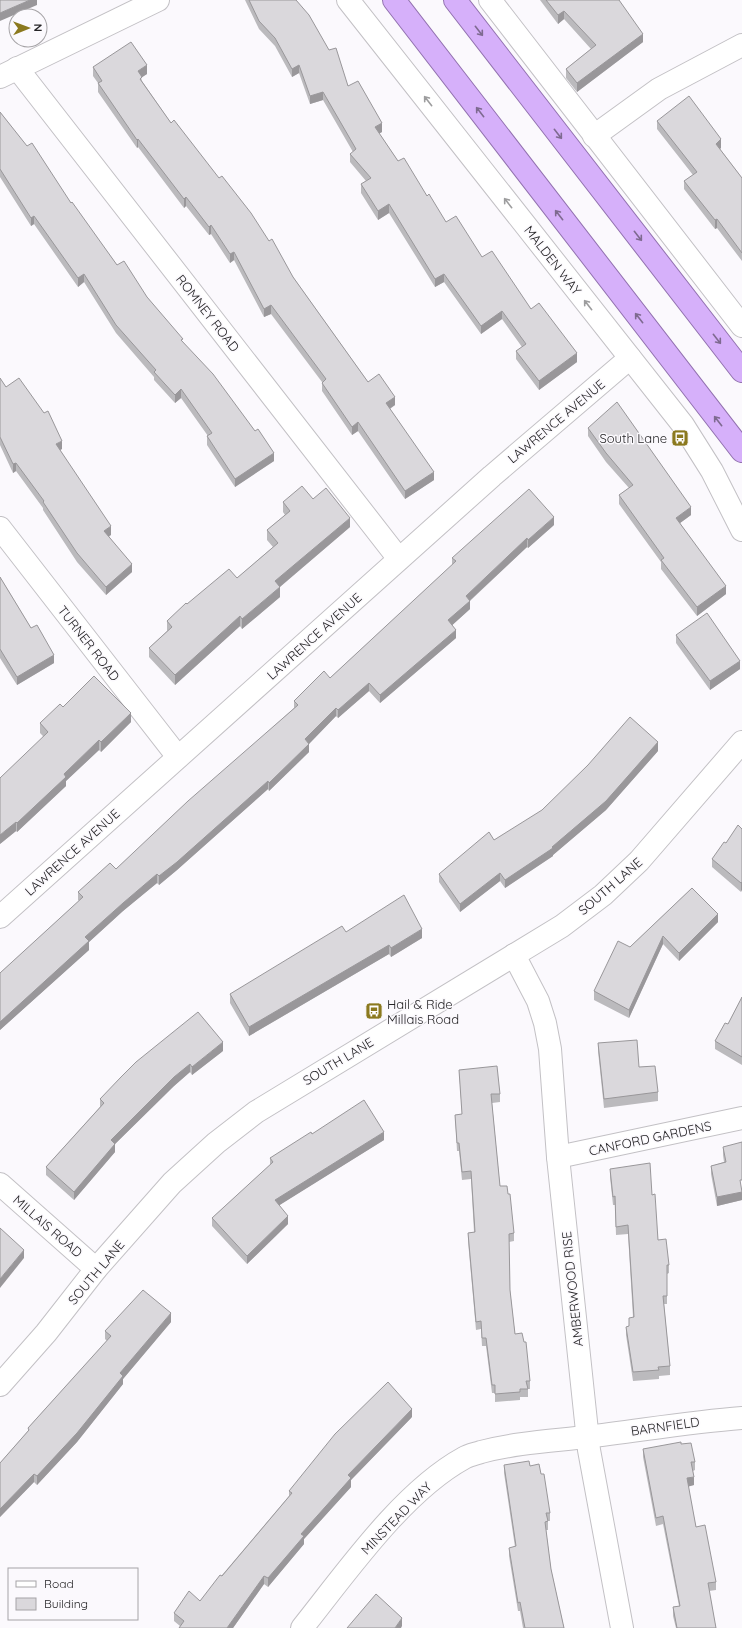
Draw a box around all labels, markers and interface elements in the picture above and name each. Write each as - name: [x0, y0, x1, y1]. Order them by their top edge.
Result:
- north arrow: [8, 8, 48, 48]
- text: N: [31, 24, 45, 32]
- one-way arrow: [474, 25, 483, 36]
- one-way arrow: [423, 95, 432, 106]
- one-way arrow: [476, 106, 484, 117]
- one-way arrow: [554, 128, 562, 139]
- one-way arrow: [504, 198, 512, 209]
- one-way arrow: [555, 209, 564, 220]
- street label: MALDEN WAY: [521, 222, 585, 298]
- one-way arrow: [633, 231, 642, 242]
- street label: ROMNEY ROAD: [173, 271, 243, 355]
- one-way arrow: [584, 300, 593, 311]
- one-way arrow: [635, 312, 643, 323]
- one-way arrow: [713, 334, 722, 345]
- street label: LAWRENCE AVENUE: [504, 376, 608, 466]
- one-way arrow: [714, 415, 722, 426]
- bus stop icon: South Lane: [670, 428, 690, 448]
- place label: South Lane: [599, 430, 667, 446]
- street label: LAWRENCE AVENUE: [263, 589, 365, 683]
- street label: TURNER ROAD: [55, 602, 123, 684]
- street label: LAWRENCE AVENUE: [21, 805, 123, 899]
- street label: SOUTH LANE: [575, 854, 645, 918]
- place label: Hail & Ride Millais Road: [387, 996, 459, 1027]
- bus stop icon: Hail & Ride Millais Road: [364, 1001, 384, 1021]
- street label: SOUTH LANE: [300, 1034, 376, 1088]
- street label: CANFORD GARDENS: [587, 1117, 713, 1159]
- street label: MILLAIS ROAD: [10, 1192, 86, 1260]
- street label: AMBERWOOD RISE: [558, 1231, 586, 1347]
- street label: SOUTH LANE: [64, 1236, 128, 1308]
- street label: BARNFIELD: [630, 1413, 700, 1439]
- street label: MINSTEAD WAY: [357, 1478, 435, 1558]
- legend: [8, 1568, 138, 1620]
- text: Road: [44, 1576, 74, 1591]
- text: Building: [44, 1596, 88, 1611]

